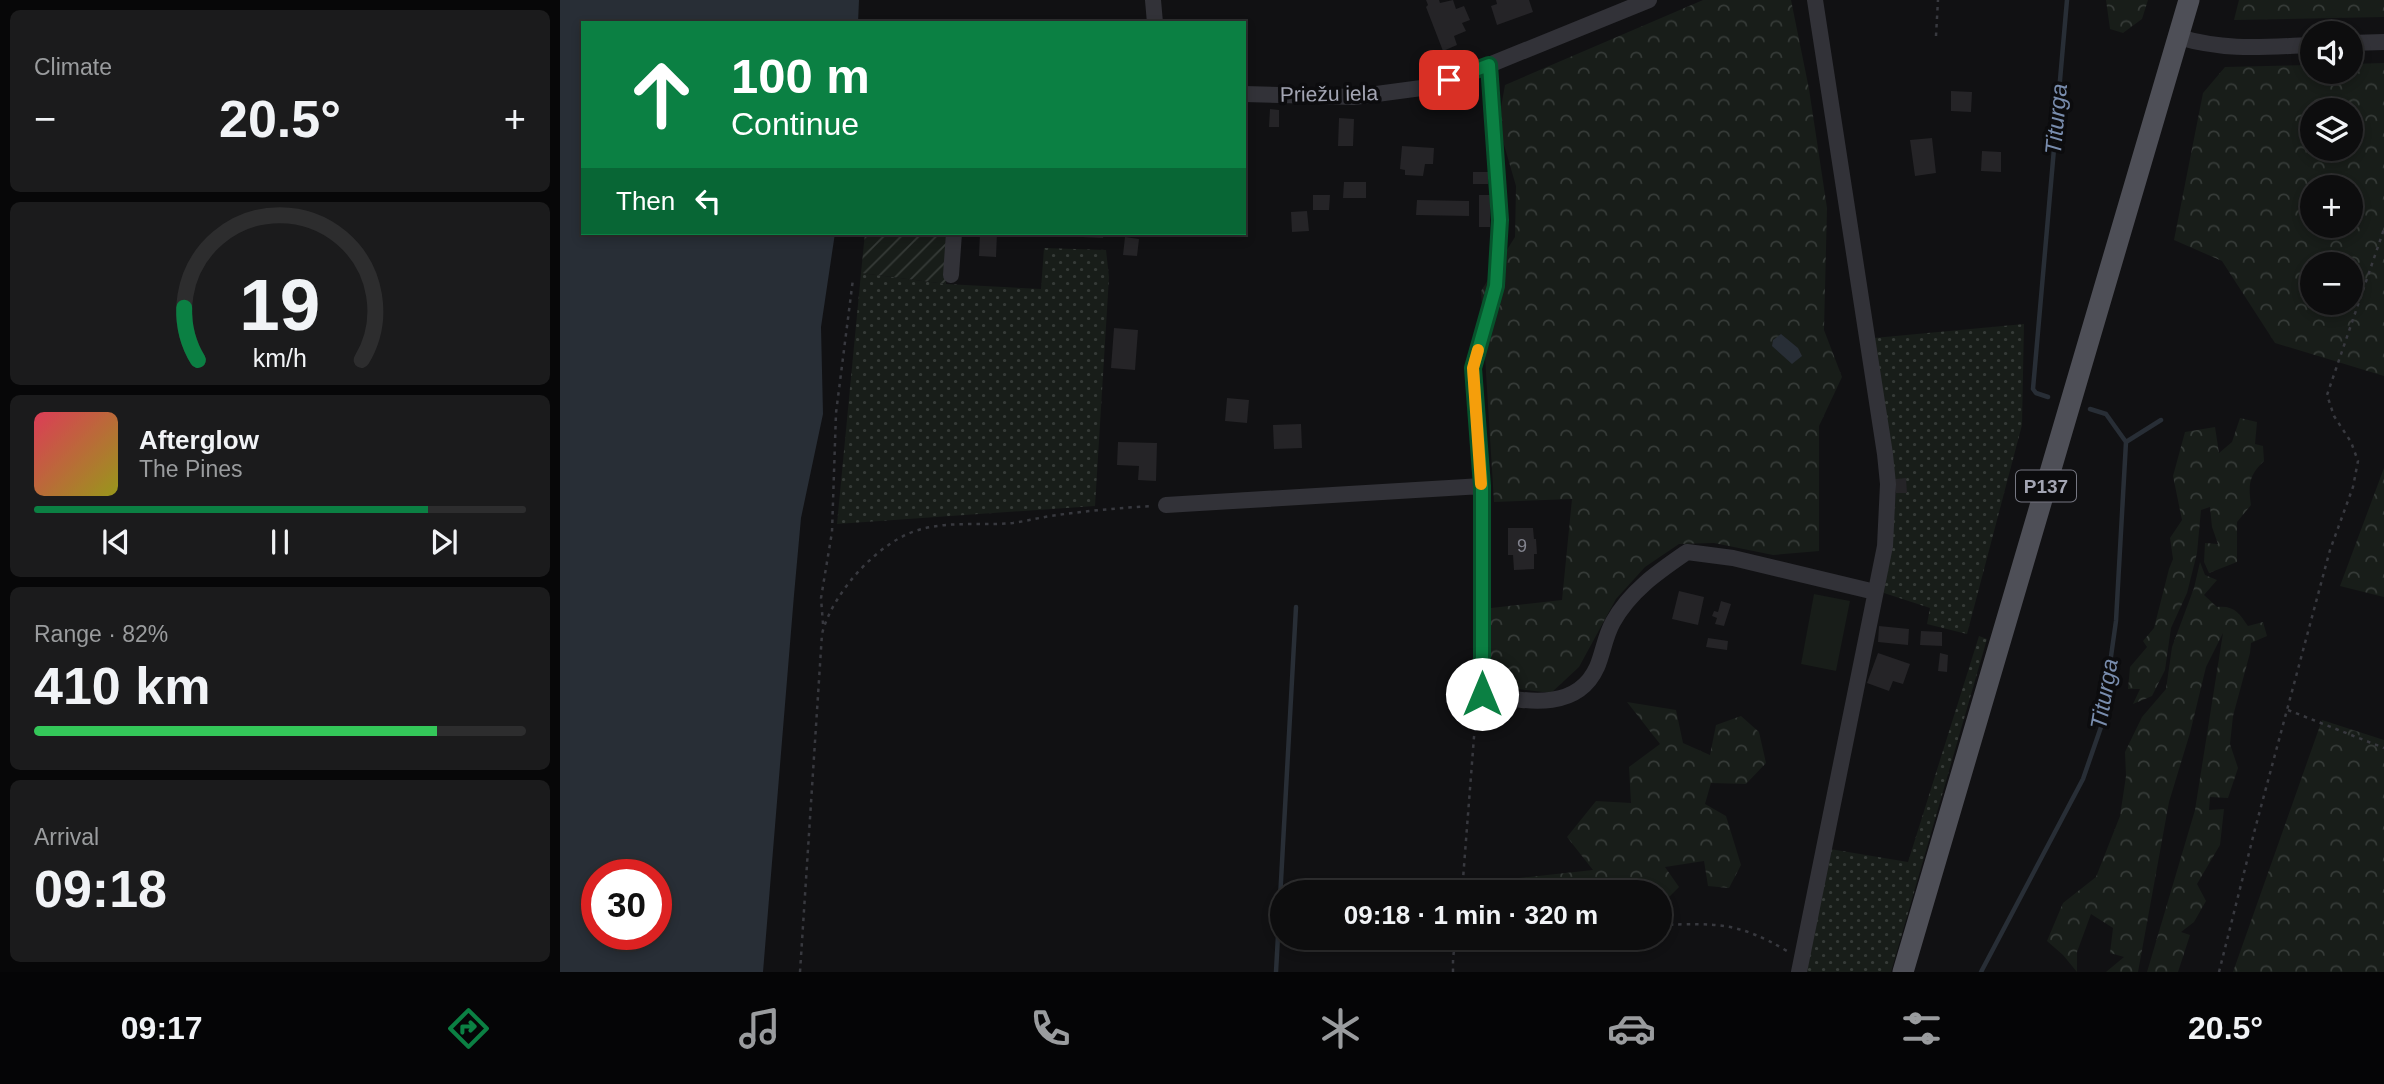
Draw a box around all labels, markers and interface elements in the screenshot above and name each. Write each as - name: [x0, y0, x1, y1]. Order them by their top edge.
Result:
- map controls: [2300, 21, 2363, 315]
- button: sound: [2300, 21, 2363, 84]
- icon: ahead: [616, 49, 707, 140]
- text: 100 m: [731, 49, 870, 103]
- pin: [1419, 50, 1479, 110]
- text: Climate: [34, 54, 112, 80]
- icon: arrive: [1430, 61, 1468, 99]
- street label: Priežu iela: [1280, 81, 1379, 106]
- water label: Titurga: [2040, 82, 2072, 156]
- text: 20.5°: [219, 90, 341, 148]
- text: −: [34, 98, 56, 140]
- text: +: [504, 98, 526, 140]
- button: layers: [2300, 98, 2363, 161]
- text: Continue: [731, 106, 859, 142]
- button: +: [2300, 175, 2363, 238]
- icon: left: [689, 182, 727, 220]
- text: Then: [616, 186, 675, 216]
- button: −: [2300, 252, 2363, 315]
- text: 19: [240, 264, 320, 345]
- text: km/h: [253, 343, 307, 371]
- text: Afterglow: [139, 425, 259, 455]
- text: The Pines: [139, 456, 243, 482]
- road number: P137: [2016, 471, 2076, 502]
- icon: previous: [97, 523, 135, 561]
- icon: pause: [261, 523, 299, 561]
- icon: next: [425, 523, 463, 561]
- house number: 9: [1517, 536, 1527, 556]
- text: Range · 82%: [34, 621, 168, 647]
- text: 410 km: [34, 657, 210, 715]
- position arrow: [1445, 657, 1519, 731]
- water label: Titurga: [2085, 657, 2123, 731]
- text: Arrival: [34, 824, 99, 850]
- speed limit sign: 30: [581, 859, 672, 950]
- text: 09:18: [34, 860, 167, 918]
- text: 09:18 · 1 min · 320 m: [1344, 900, 1598, 930]
- icon: directions: [444, 1004, 493, 1053]
- icon: music: [735, 1004, 784, 1053]
- icon: phone: [1026, 1004, 1075, 1053]
- icon: climate: [1316, 1004, 1365, 1053]
- icon: car: [1607, 1004, 1656, 1053]
- icon: filters: [1897, 1004, 1946, 1053]
- text: 09:17: [121, 1010, 203, 1046]
- text: 20.5°: [2188, 1010, 2263, 1046]

